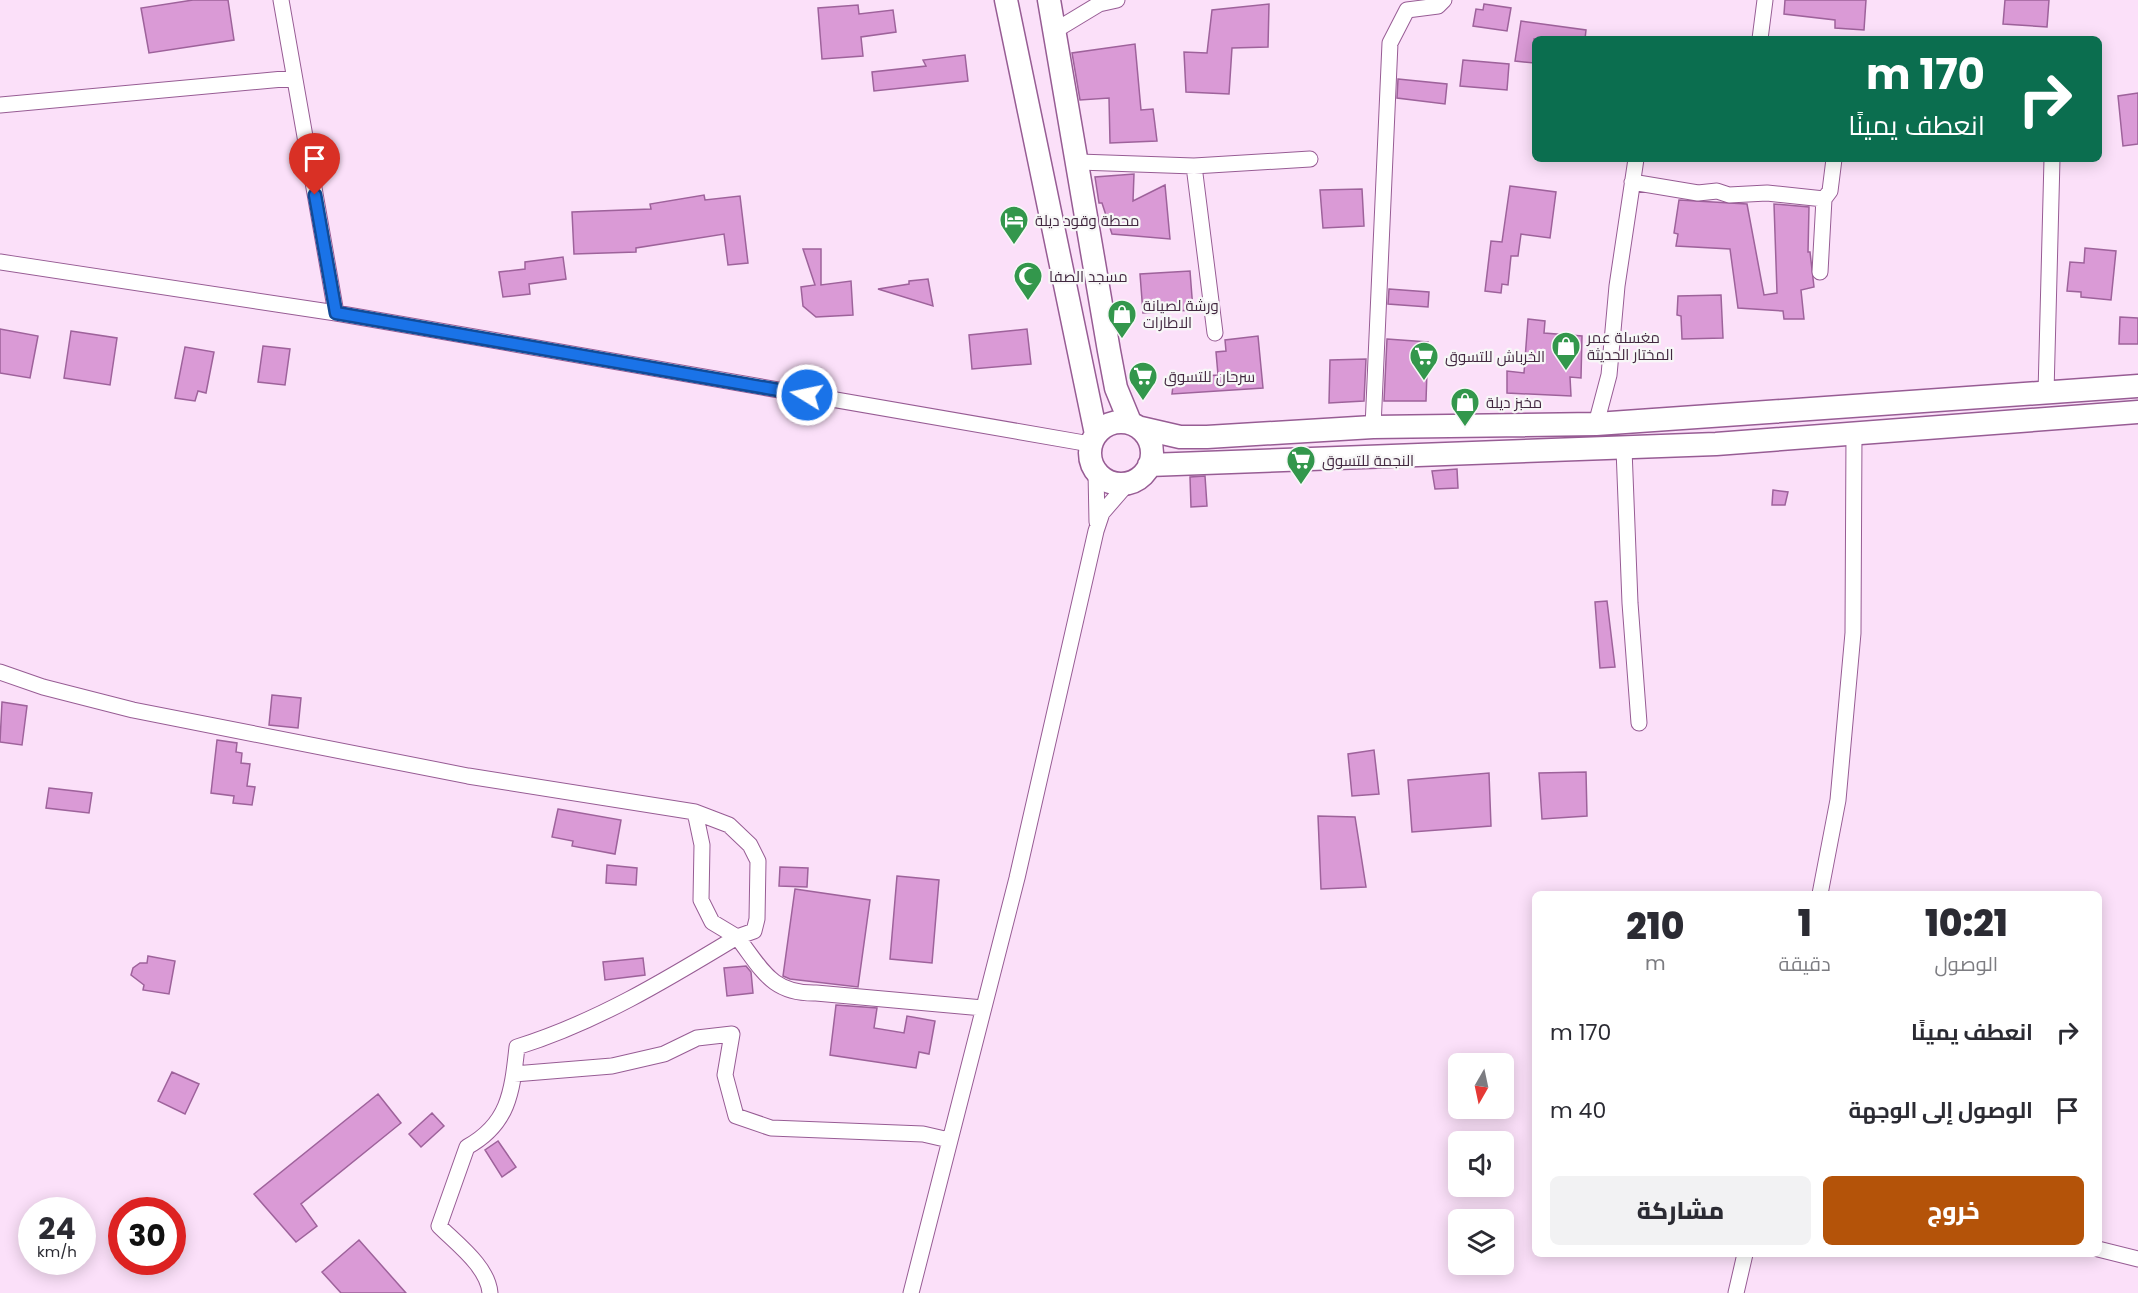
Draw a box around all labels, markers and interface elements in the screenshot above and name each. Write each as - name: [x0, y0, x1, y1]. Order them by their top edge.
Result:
- text: 170 m: [1866, 45, 1985, 104]
- icon: right: [2006, 60, 2084, 138]
- text: انعطف يمينًا: [1848, 107, 1985, 144]
- pin: [289, 133, 340, 195]
- icon: arrive: [298, 142, 331, 175]
- hotel icon: محطة وقود ديلة: [998, 204, 1030, 246]
- place label: محطة وقود ديلة: [1035, 210, 1139, 231]
- mosque icon: مسجد الصفا: [1012, 260, 1044, 302]
- place label: مسجد الصفا: [1049, 266, 1128, 287]
- place label: ورشة لصيانة الاطارات: [1143, 295, 1219, 333]
- shop icon: ورشة لصيانة الاطارات: [1106, 298, 1138, 340]
- place label: مغسلة عمر المختار الحديثة: [1586, 327, 1673, 365]
- shop icon: مغسلة عمر المختار الحديثة: [1550, 330, 1582, 372]
- supermarket icon: الخرباش للتسوق: [1408, 340, 1440, 382]
- place label: الخرباش للتسوق: [1445, 346, 1545, 367]
- supermarket icon: سرحان للتسوق: [1127, 360, 1159, 402]
- position arrow: [775, 363, 839, 427]
- place label: سرحان للتسوق: [1164, 366, 1255, 387]
- shop icon: مخبز ديلة: [1449, 386, 1481, 428]
- place label: مخبز ديلة: [1486, 392, 1542, 413]
- supermarket icon: النجمة للتسوق: [1285, 444, 1317, 486]
- place label: النجمة للتسوق: [1322, 450, 1414, 471]
- text: 1: [1798, 898, 1812, 949]
- text: 10:21: [1925, 898, 2008, 949]
- text: 210: [1626, 901, 1684, 952]
- text: m: [1645, 949, 1666, 977]
- text: دقيقة: [1779, 950, 1831, 978]
- text: الوصول: [1934, 950, 1998, 978]
- icon: right: [2051, 1016, 2084, 1049]
- text: 170 m: [1550, 1017, 1611, 1048]
- text: انعطف يمينًا: [1911, 1017, 2033, 1048]
- north arrow: [1448, 1053, 1514, 1119]
- map controls: [1448, 1053, 1514, 1275]
- icon: arrive: [2051, 1094, 2084, 1127]
- text: 40 m: [1550, 1095, 1606, 1126]
- text: الوصول إلى الوجهة: [1848, 1095, 2033, 1126]
- button: sound: [1448, 1131, 1514, 1197]
- button: مشاركة: [1550, 1176, 1811, 1245]
- button: خروج: [1823, 1176, 2084, 1245]
- speed limit sign: 30: [108, 1197, 186, 1275]
- text: 24: [38, 1207, 76, 1250]
- button: layers: [1448, 1209, 1514, 1275]
- text: km/h: [37, 1241, 77, 1262]

